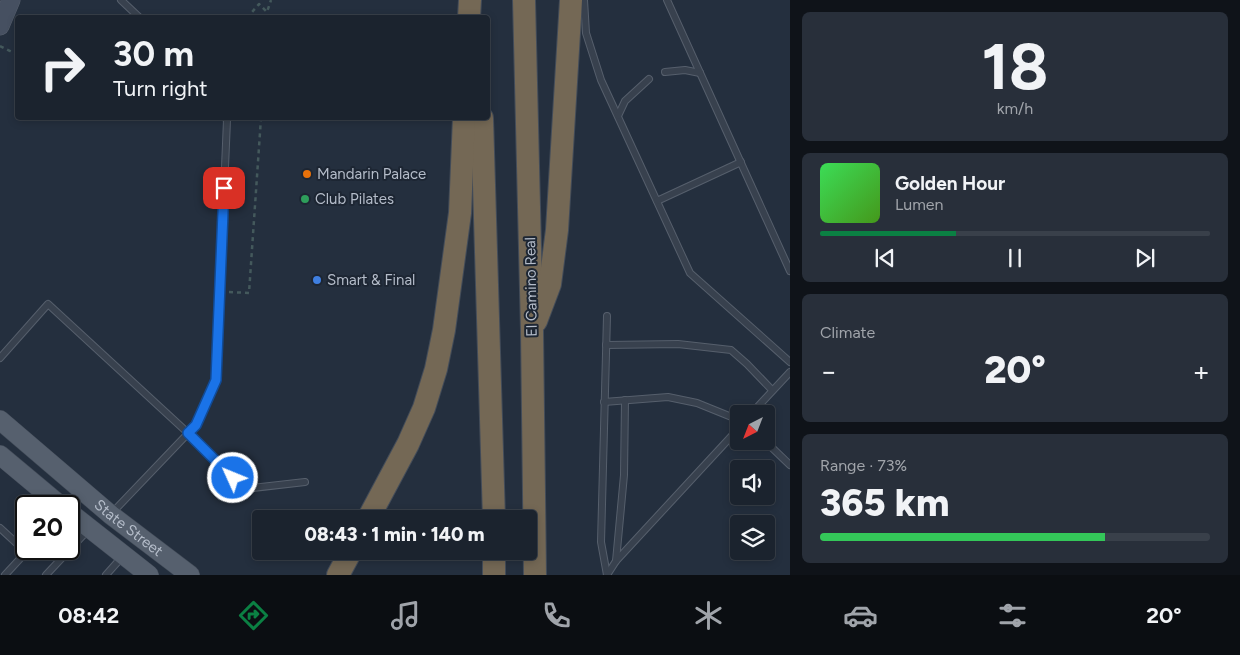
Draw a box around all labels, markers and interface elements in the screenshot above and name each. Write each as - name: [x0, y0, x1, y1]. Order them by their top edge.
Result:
- text: 18: [981, 27, 1049, 105]
- text: 30 m: [113, 33, 194, 75]
- icon: right: [30, 35, 95, 100]
- text: Turn right: [113, 75, 208, 102]
- text: km/h: [997, 99, 1033, 118]
- place label: Mandarin Palace: [317, 165, 426, 183]
- pin: [203, 167, 245, 209]
- marker: Mandarin Palace: [301, 168, 313, 180]
- text: Golden Hour: [895, 172, 1005, 195]
- icon: arrive: [210, 174, 238, 202]
- place label: Club Pilates: [315, 190, 394, 208]
- marker: Club Pilates: [299, 193, 311, 205]
- text: Lumen: [895, 195, 944, 214]
- street label: El Camino Real: [521, 237, 541, 337]
- icon: previous: [871, 244, 899, 272]
- icon: pause: [1001, 244, 1029, 272]
- icon: next: [1131, 244, 1159, 272]
- place label: Smart & Final: [327, 271, 415, 289]
- marker: Smart & Final: [311, 274, 323, 286]
- text: Climate: [820, 323, 875, 342]
- text: 20°: [984, 347, 1046, 393]
- text: −: [820, 354, 837, 388]
- text: +: [1193, 354, 1210, 388]
- north arrow: [730, 405, 775, 450]
- map controls: [730, 405, 775, 560]
- position arrow: [206, 451, 258, 503]
- text: Range · 73%: [820, 456, 907, 475]
- button: sound: [730, 460, 775, 505]
- text: 365 km: [820, 480, 950, 526]
- speed limit sign: 20: [15, 495, 80, 560]
- street label: State Street: [91, 496, 167, 560]
- button: layers: [730, 515, 775, 560]
- text: 08:43 · 1 min · 140 m: [305, 523, 484, 546]
- icon: directions: [236, 598, 271, 633]
- icon: music: [388, 598, 423, 633]
- icon: phone: [539, 598, 574, 633]
- icon: climate: [691, 598, 726, 633]
- icon: car: [843, 598, 878, 633]
- icon: filters: [995, 598, 1030, 633]
- text: 08:42: [58, 602, 119, 629]
- text: 20°: [1146, 602, 1182, 629]

